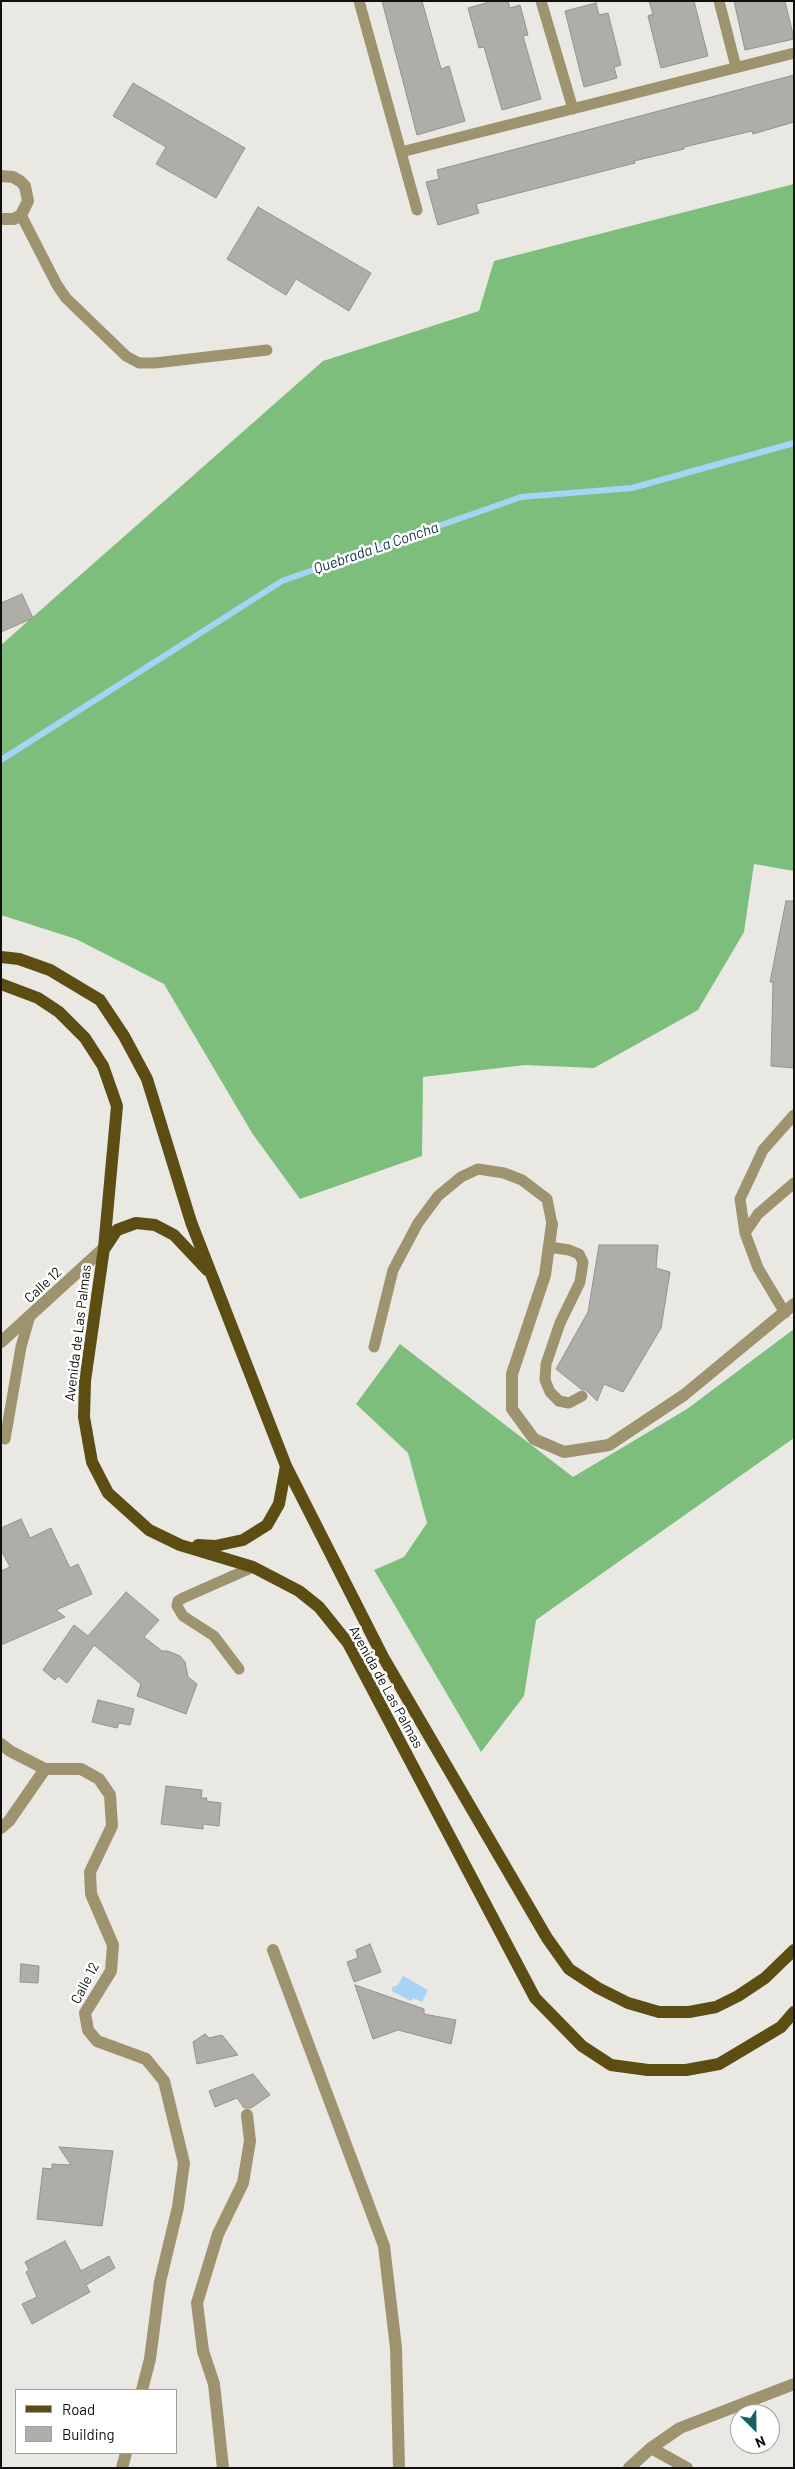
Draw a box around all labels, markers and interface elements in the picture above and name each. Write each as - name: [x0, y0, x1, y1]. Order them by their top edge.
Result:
- water label: Quebrada La Concha: [311, 518, 441, 578]
- street label: Calle 12: [21, 1264, 65, 1306]
- street label: Avenida de Las Palmas: [61, 1264, 95, 1402]
- street label: Avenida de Las Palmas: [345, 1623, 427, 1751]
- street label: Calle 12: [67, 1959, 103, 2007]
- legend: [15, 2389, 178, 2454]
- text: Road: [62, 2400, 95, 2418]
- north arrow: [730, 2404, 780, 2454]
- text: Building: [62, 2425, 115, 2443]
- text: N: [753, 2433, 768, 2452]

